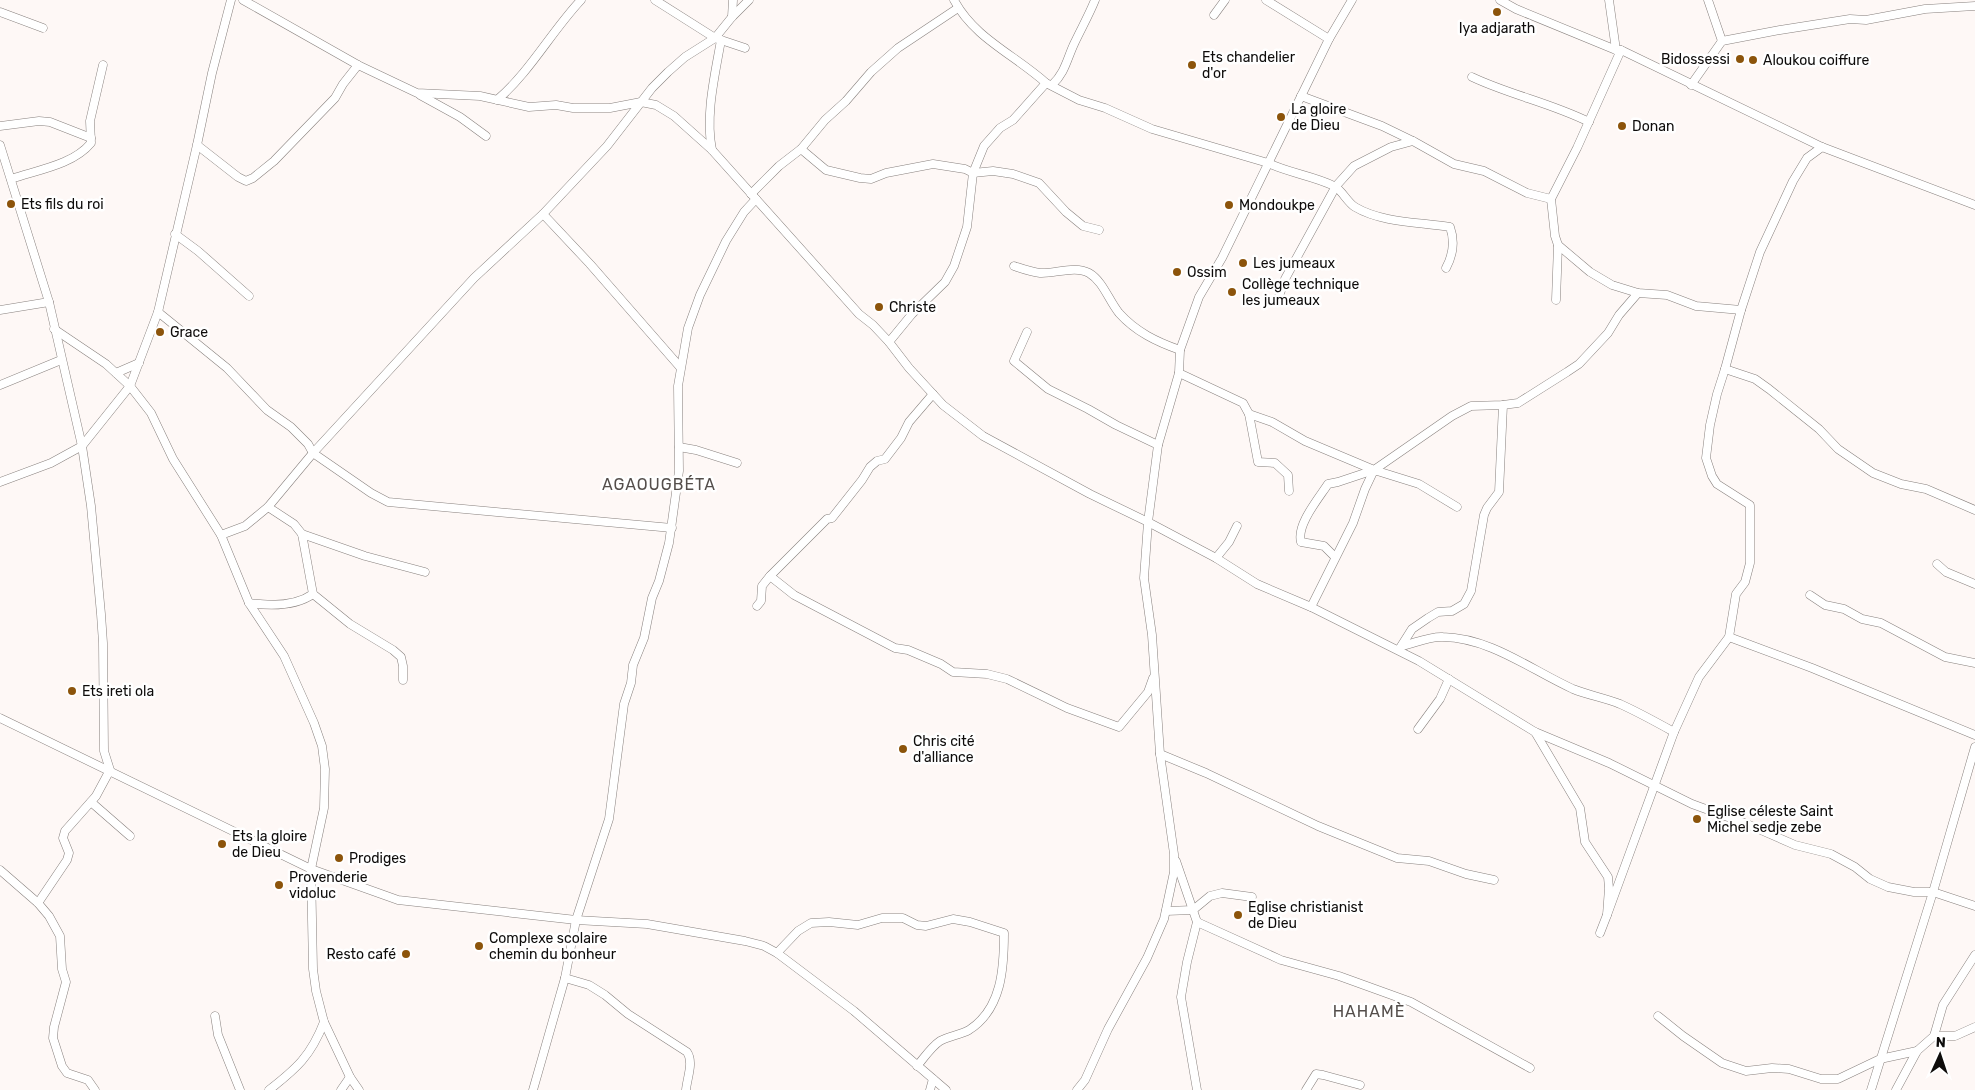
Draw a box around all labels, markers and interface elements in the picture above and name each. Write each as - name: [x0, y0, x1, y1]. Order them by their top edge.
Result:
- marker: Iya adjarath: [1491, 6, 1503, 18]
- place label: Iya adjarath: [1459, 20, 1535, 37]
- place label: Ets chandelier d'or: [1202, 49, 1296, 82]
- place label: Bidossessi: [1661, 51, 1730, 68]
- place label: Aloukou coiffure: [1763, 52, 1869, 69]
- marker: Bidossessi: [1734, 53, 1746, 65]
- marker: Aloukou coiffure: [1747, 54, 1759, 66]
- marker: Ets chandelier d'or: [1186, 59, 1198, 71]
- place label: La gloire de Dieu: [1291, 101, 1346, 134]
- marker: La gloire de Dieu: [1275, 111, 1287, 123]
- place label: Donan: [1632, 118, 1674, 135]
- marker: Donan: [1616, 120, 1628, 132]
- place label: Ets fils du roi: [21, 196, 104, 213]
- place label: Mondoukpe: [1239, 197, 1315, 214]
- marker: Ets fils du roi: [5, 198, 17, 210]
- marker: Mondoukpe: [1223, 199, 1235, 211]
- place label: Les jumeaux: [1253, 255, 1336, 272]
- marker: Les jumeaux: [1237, 257, 1249, 269]
- place label: Ossim: [1187, 264, 1227, 281]
- marker: Ossim: [1171, 266, 1183, 278]
- place label: Collège technique les jumeaux: [1242, 276, 1360, 309]
- marker: Collège technique les jumeaux: [1226, 286, 1238, 298]
- place label: Christe: [889, 299, 936, 316]
- marker: Christe: [873, 301, 885, 313]
- place label: Grace: [170, 324, 208, 341]
- marker: Grace: [154, 326, 166, 338]
- district label: AGAOUGBÉTA: [602, 475, 716, 494]
- place label: Ets ireti ola: [82, 683, 154, 700]
- marker: Ets ireti ola: [66, 685, 78, 697]
- place label: Chris cité d'alliance: [913, 733, 975, 766]
- marker: Chris cité d'alliance: [897, 743, 909, 755]
- place label: Eglise céleste Saint Michel sedje zebe: [1707, 803, 1834, 836]
- marker: Eglise céleste Saint Michel sedje zebe: [1691, 813, 1703, 825]
- place label: Ets la gloire de Dieu: [232, 828, 307, 861]
- marker: Ets la gloire de Dieu: [216, 838, 228, 850]
- place label: Prodiges: [349, 850, 406, 867]
- marker: Prodiges: [333, 852, 345, 864]
- place label: Provenderie vidoluc: [289, 869, 368, 902]
- marker: Provenderie vidoluc: [273, 879, 285, 891]
- place label: Eglise christianist de Dieu: [1248, 899, 1364, 932]
- marker: Eglise christianist de Dieu: [1232, 909, 1244, 921]
- place label: Complexe scolaire chemin du bonheur: [489, 930, 617, 963]
- marker: Complexe scolaire chemin du bonheur: [473, 940, 485, 952]
- place label: Resto café: [327, 946, 396, 963]
- marker: Resto café: [400, 948, 412, 960]
- district label: HAHAMÈ: [1333, 1002, 1405, 1021]
- north arrow: [1915, 1030, 1965, 1080]
- text: N: [1935, 1034, 1946, 1051]

